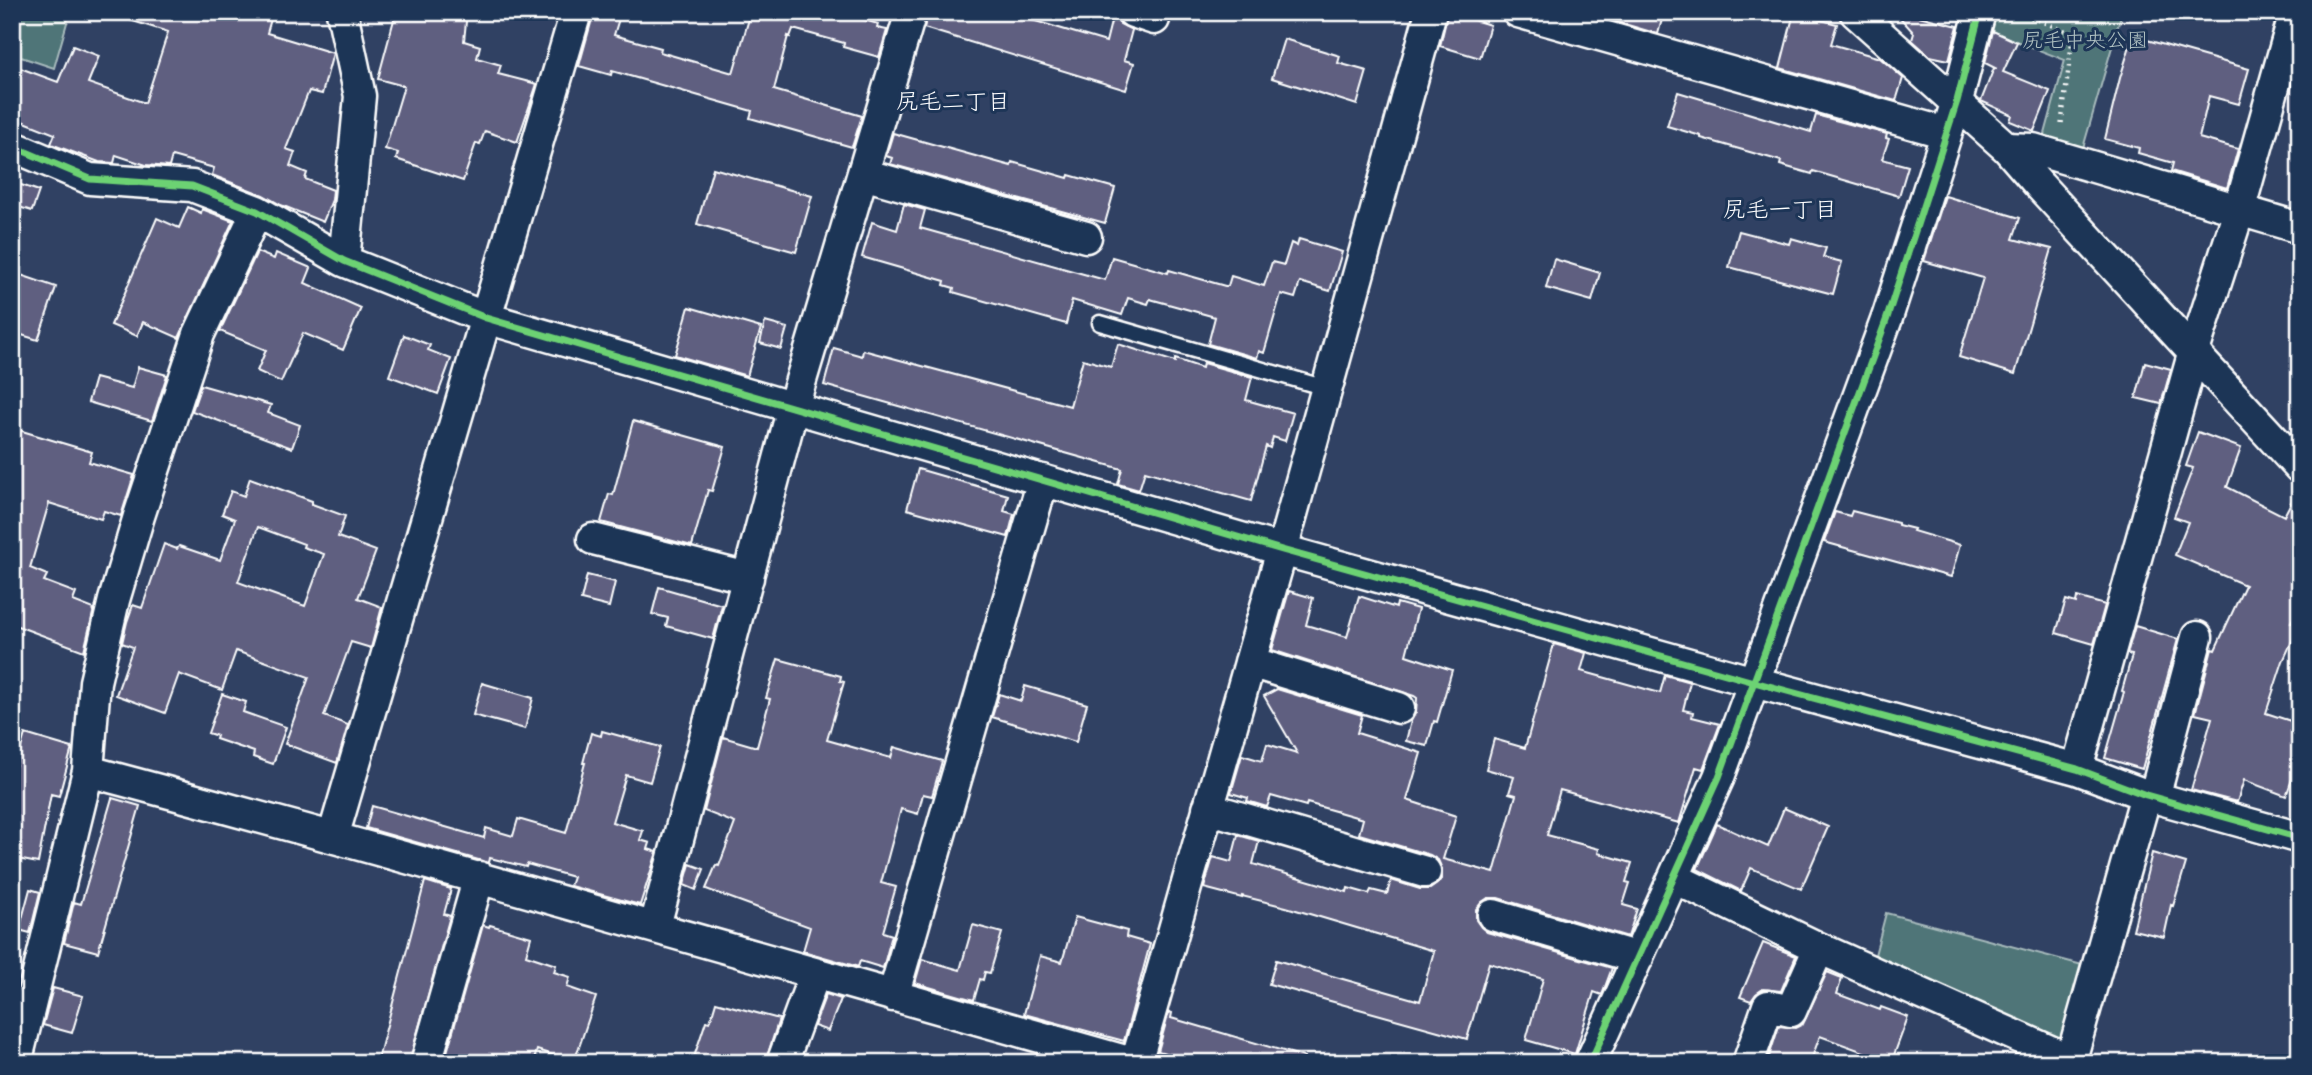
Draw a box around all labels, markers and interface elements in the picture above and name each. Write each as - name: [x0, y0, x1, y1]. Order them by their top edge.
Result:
- park label: 尻毛中央公園: [2022, 25, 2148, 52]
- district label: 尻毛二丁目: [896, 85, 1011, 115]
- district label: 尻毛一丁目: [1723, 193, 1838, 223]

